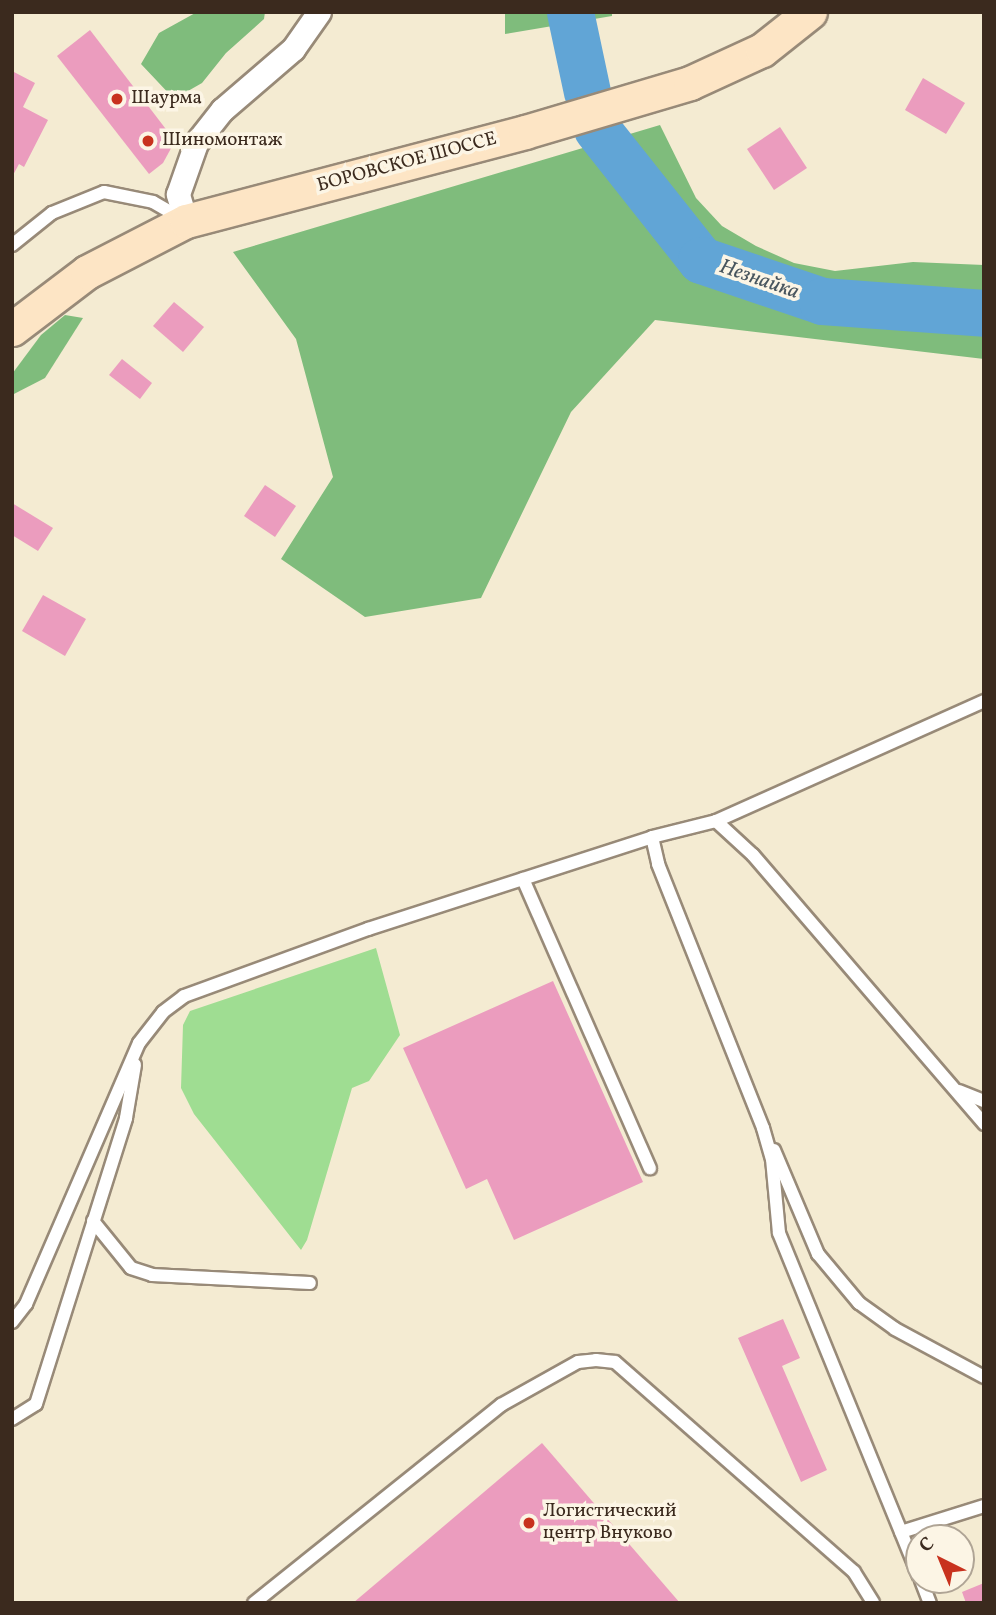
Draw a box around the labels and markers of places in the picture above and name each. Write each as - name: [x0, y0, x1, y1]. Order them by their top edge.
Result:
- place label: Шаурма: [131, 88, 202, 110]
- marker: Шаурма: [109, 91, 125, 107]
- place label: Шиномонтаж: [162, 130, 283, 152]
- marker: Шиномонтаж: [140, 133, 156, 149]
- place label: Логистический центр Внуково: [543, 1501, 676, 1545]
- marker: Логистический центр Внуково: [521, 1515, 537, 1531]

